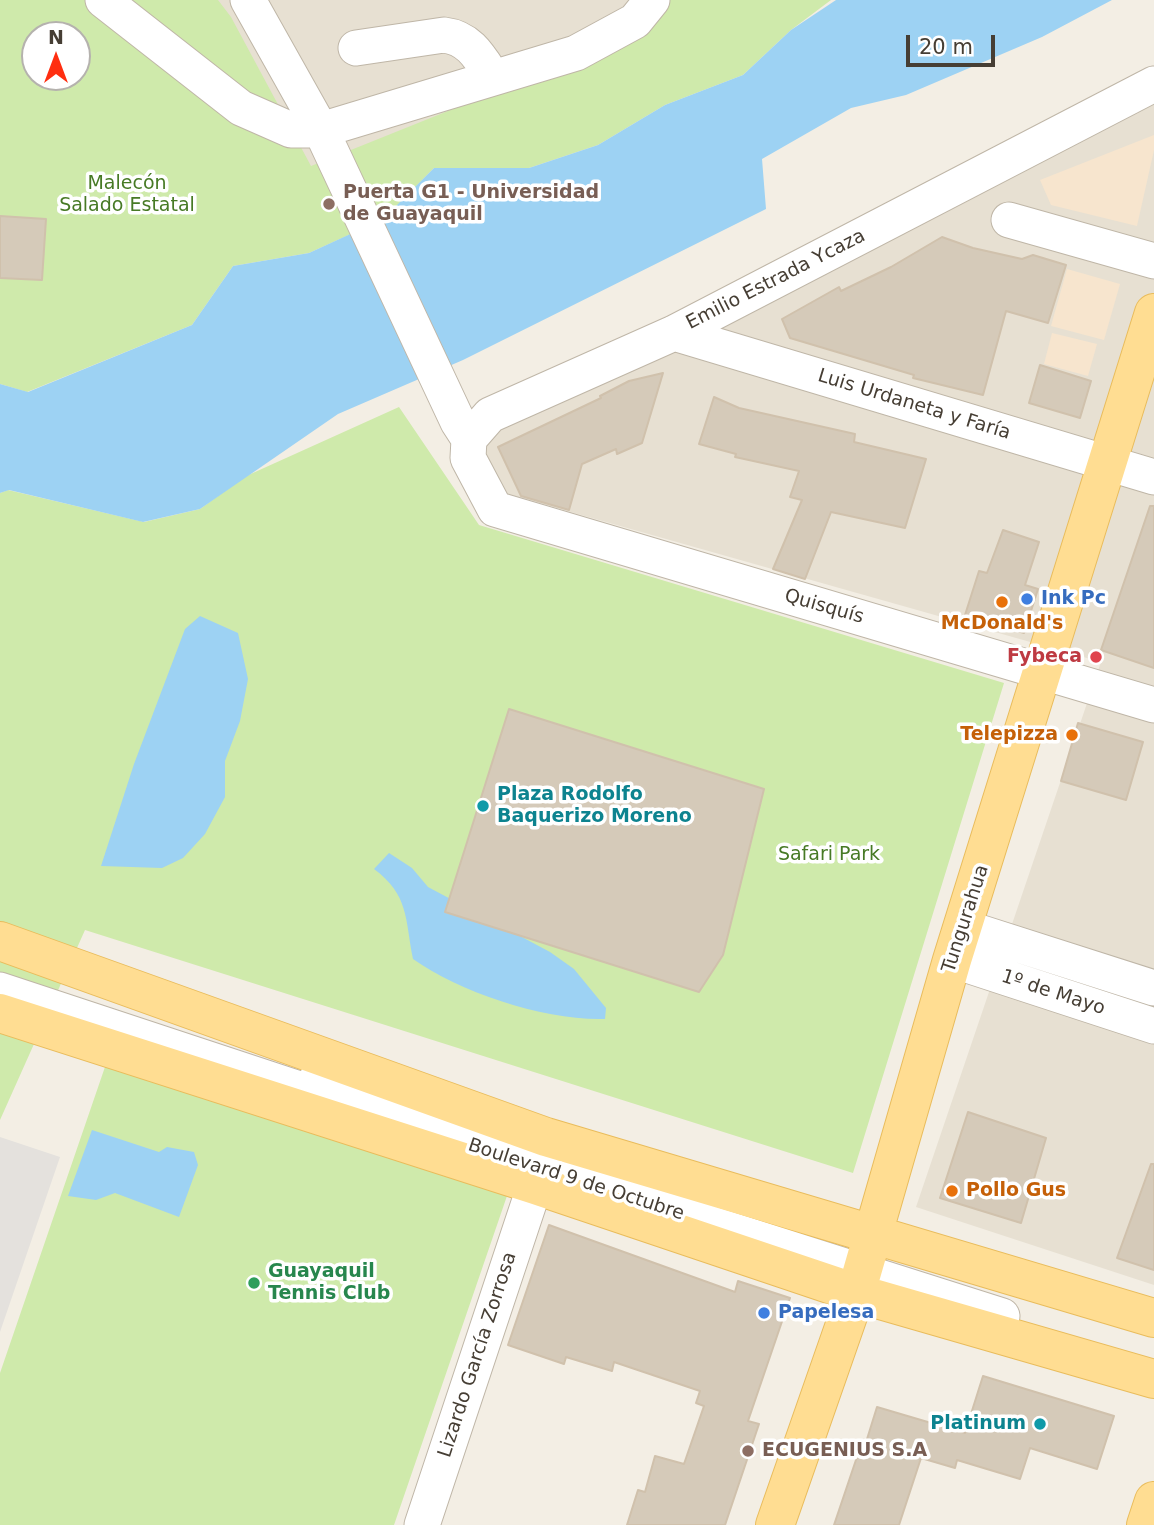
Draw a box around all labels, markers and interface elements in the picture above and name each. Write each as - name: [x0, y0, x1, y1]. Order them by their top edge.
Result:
- north arrow: [21, 21, 91, 91]
- scale bar: [909, 21, 998, 65]
- text: N: [48, 26, 64, 48]
- text: 20 m: [919, 35, 973, 59]
- park label: Malecón Salado Estatal: [59, 173, 195, 217]
- place label: Puerta G1 - Universidad de Guayaquil: [343, 182, 599, 226]
- marker: Puerta G1 - Universidad de Guayaquil: [321, 196, 337, 212]
- street label: Emilio Estrada Ycaza: [683, 225, 869, 335]
- street label: Luis Urdaneta y Faría: [815, 365, 1013, 445]
- street label: Quisquís: [782, 585, 866, 629]
- place label: Ink Pc: [1041, 588, 1106, 610]
- marker: Ink Pc: [1019, 591, 1035, 607]
- marker: McDonald's: [994, 594, 1010, 610]
- place label: McDonald's: [941, 613, 1063, 635]
- place label: Fybeca: [1007, 646, 1082, 668]
- marker: Fybeca: [1088, 649, 1104, 665]
- place label: Telepizza: [960, 724, 1058, 746]
- marker: Telepizza: [1064, 727, 1080, 743]
- place label: Plaza Rodolfo Baquerizo Moreno: [497, 784, 692, 828]
- marker: Plaza Rodolfo Baquerizo Moreno: [475, 798, 491, 814]
- park label: Safari Park: [778, 844, 880, 866]
- street label: Tungurahua: [938, 862, 994, 976]
- street label: 1º de Mayo: [998, 966, 1108, 1020]
- street label: Boulevard 9 de Octubre: [465, 1134, 687, 1226]
- place label: Pollo Gus: [966, 1180, 1066, 1202]
- marker: Pollo Gus: [944, 1183, 960, 1199]
- street label: Lizardo García Zorrosa: [434, 1249, 522, 1461]
- place label: Guayaquil Tennis Club: [268, 1261, 390, 1305]
- marker: Guayaquil Tennis Club: [246, 1275, 262, 1291]
- place label: Papelesa: [778, 1302, 874, 1324]
- marker: Papelesa: [756, 1305, 772, 1321]
- place label: Platinum: [930, 1413, 1026, 1435]
- marker: Platinum: [1032, 1416, 1048, 1432]
- place label: ECUGENIUS S.A: [762, 1440, 927, 1462]
- marker: ECUGENIUS S.A: [740, 1443, 756, 1459]

